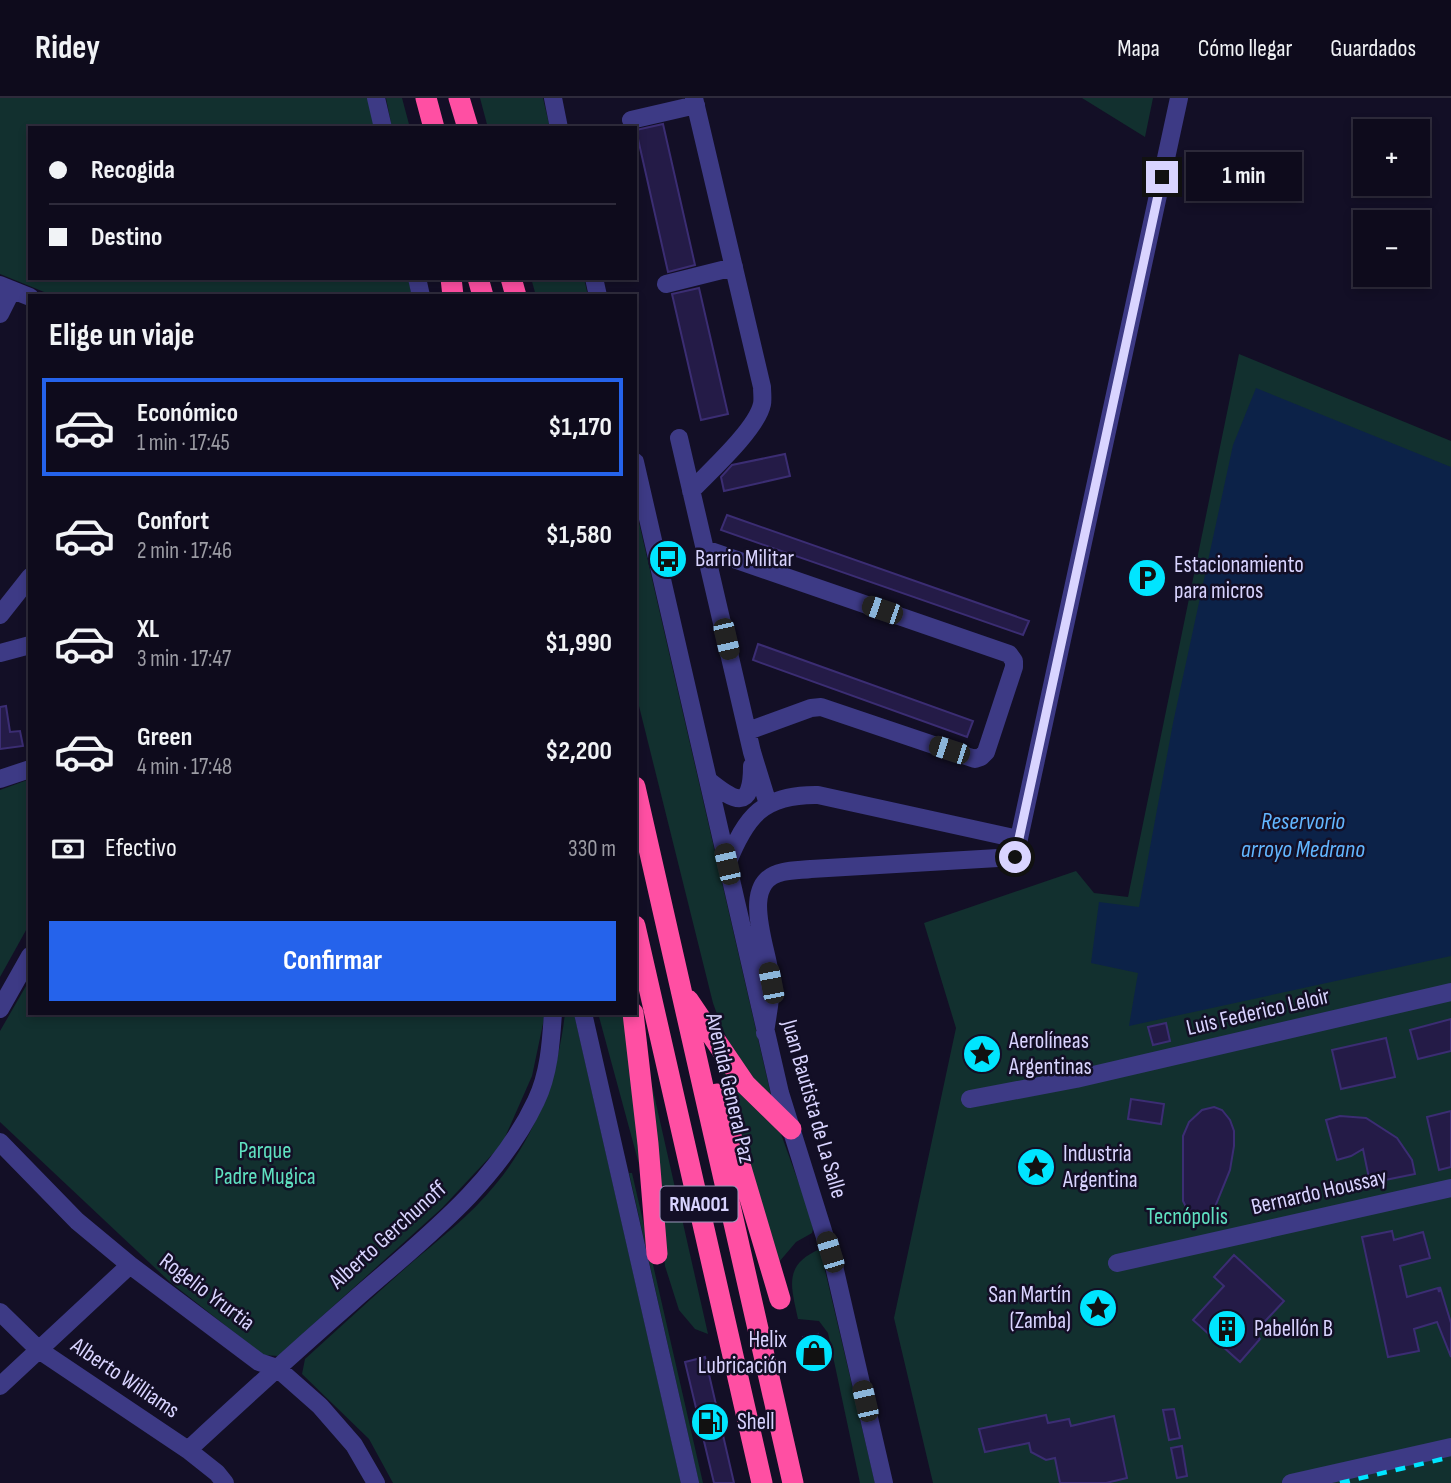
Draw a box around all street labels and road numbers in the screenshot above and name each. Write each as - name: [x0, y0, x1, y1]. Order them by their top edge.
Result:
- street label: Luis Federico Leloir: [1184, 982, 1333, 1042]
- street label: Avenida General Paz: [699, 1009, 761, 1166]
- street label: Juan Bautista de La Salle: [775, 1016, 853, 1202]
- street label: Bernardo Houssay: [1248, 1163, 1390, 1221]
- street label: Alberto Gerchunoff: [323, 1174, 453, 1296]
- road number: RNA001: [660, 1186, 738, 1222]
- street label: Rogelio Yrurtia: [154, 1247, 260, 1337]
- street label: Alberto Williams: [65, 1331, 184, 1424]

